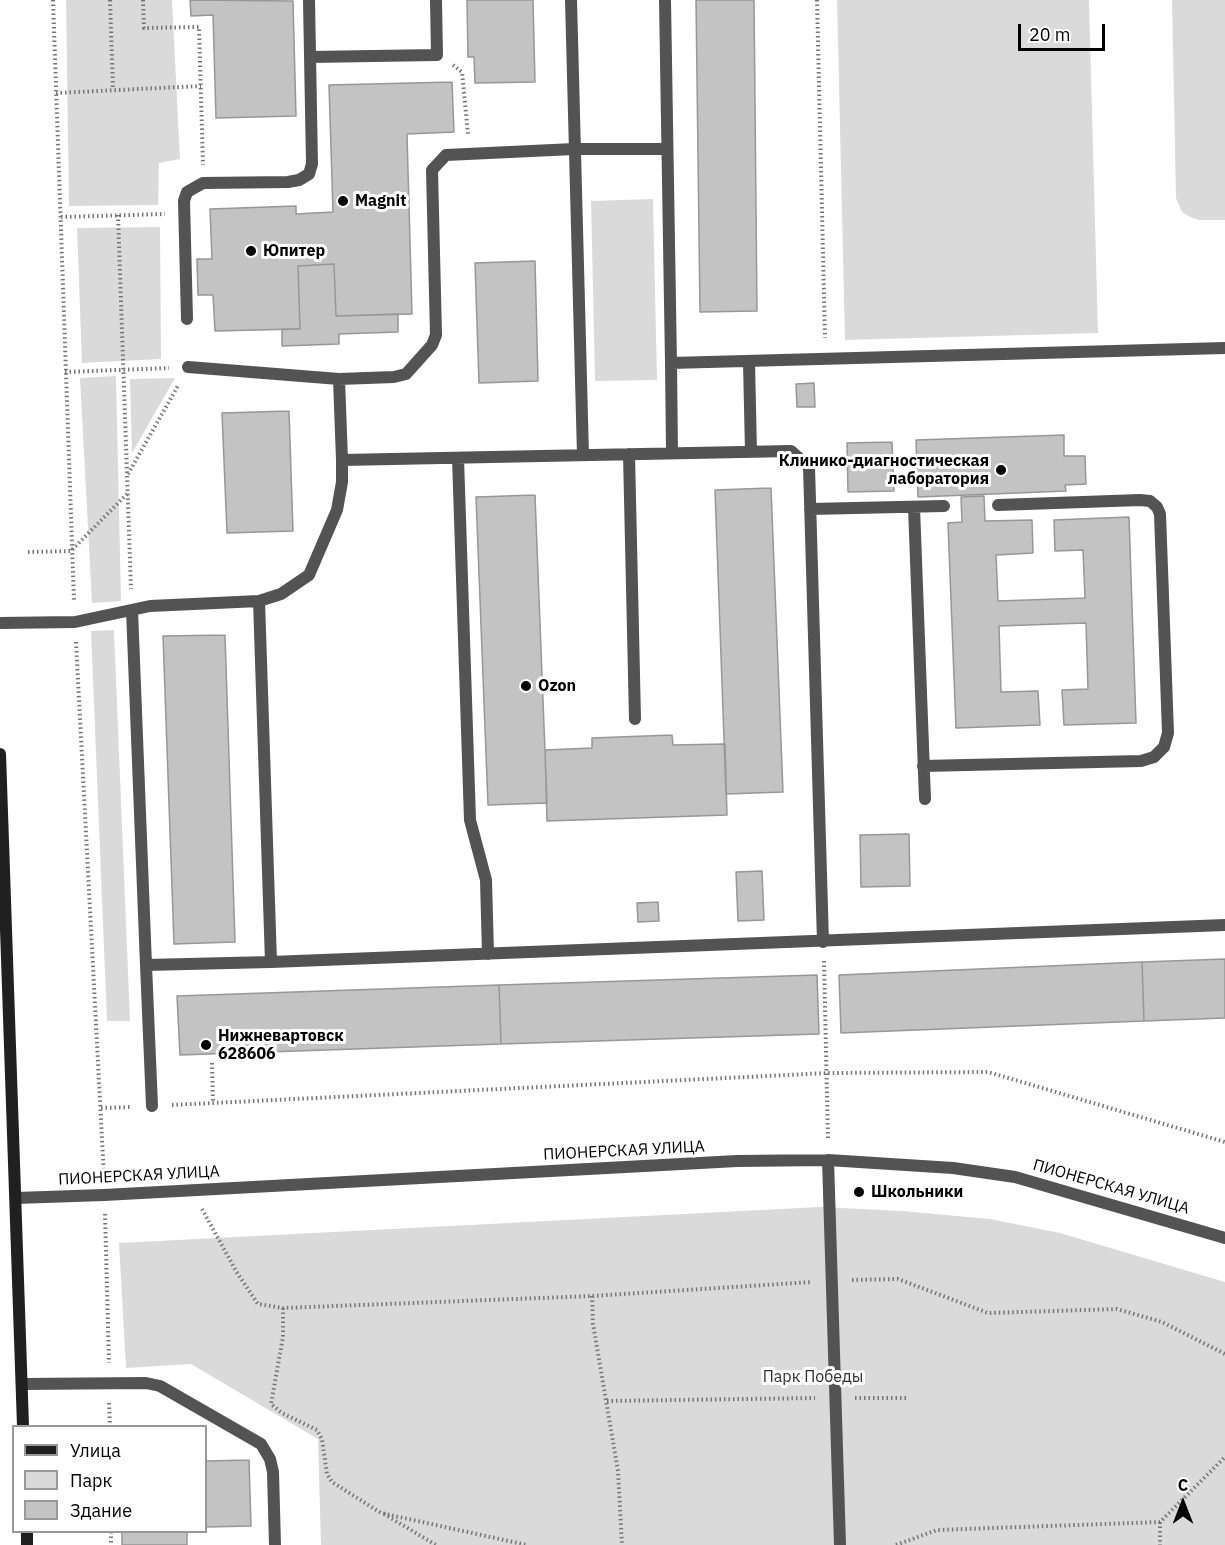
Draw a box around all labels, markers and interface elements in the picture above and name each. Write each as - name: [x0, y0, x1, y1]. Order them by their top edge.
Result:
- scale bar: [1021, 12, 1108, 50]
- text: 20 m: [1029, 23, 1071, 46]
- place label: Magnit: [355, 191, 406, 211]
- marker: Magnit: [336, 194, 350, 208]
- place label: Юпитер: [263, 241, 325, 261]
- marker: Юпитер: [244, 244, 258, 258]
- place label: Клинико-диагностическая лаборатория: [779, 451, 989, 489]
- marker: Клинико-диагностическая лаборатория: [994, 463, 1008, 477]
- place label: Ozon: [538, 676, 576, 696]
- marker: Ozon: [519, 679, 533, 693]
- place label: Нижневартовск 628606: [218, 1026, 344, 1064]
- marker: Нижневартовск 628606: [199, 1038, 213, 1052]
- street label: ПИОНЕРСКАЯ УЛИЦА: [543, 1137, 705, 1165]
- street label: ПИОНЕРСКАЯ УЛИЦА: [1031, 1155, 1191, 1219]
- street label: ПИОНЕРСКАЯ УЛИЦА: [58, 1162, 220, 1190]
- place label: Школьники: [871, 1182, 963, 1202]
- marker: Школьники: [852, 1185, 866, 1199]
- park label: Парк Победы: [763, 1367, 863, 1387]
- legend: [12, 1425, 207, 1533]
- text: Улица: [70, 1439, 121, 1462]
- text: Парк: [70, 1469, 112, 1492]
- north arrow: [1153, 1473, 1213, 1533]
- text: С: [1178, 1475, 1188, 1495]
- text: Здание: [70, 1499, 132, 1522]

